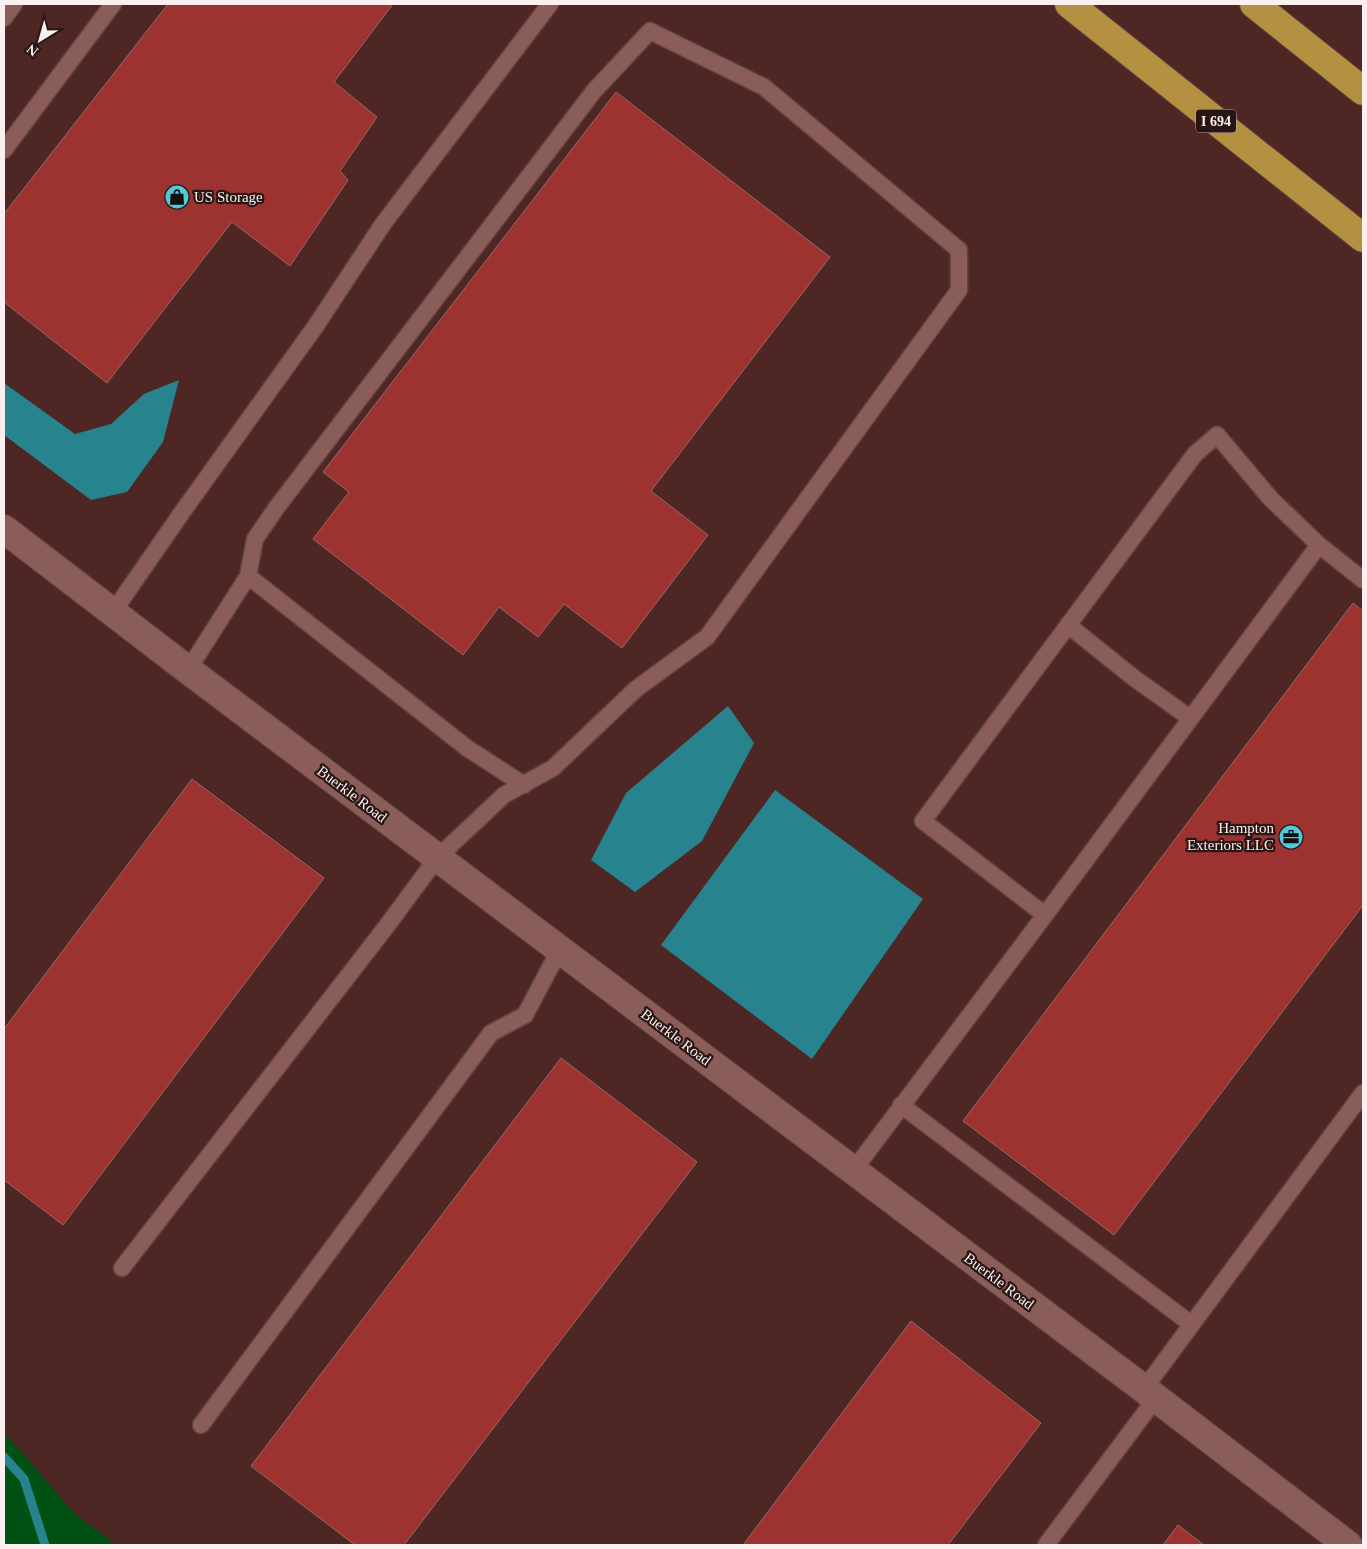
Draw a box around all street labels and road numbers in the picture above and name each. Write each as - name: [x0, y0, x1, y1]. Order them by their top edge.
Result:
- road number: I 694: [1196, 110, 1236, 132]
- street label: Buerkle Road: [314, 763, 390, 826]
- street label: Buerkle Road: [638, 1006, 714, 1069]
- street label: Buerkle Road: [961, 1250, 1037, 1313]

